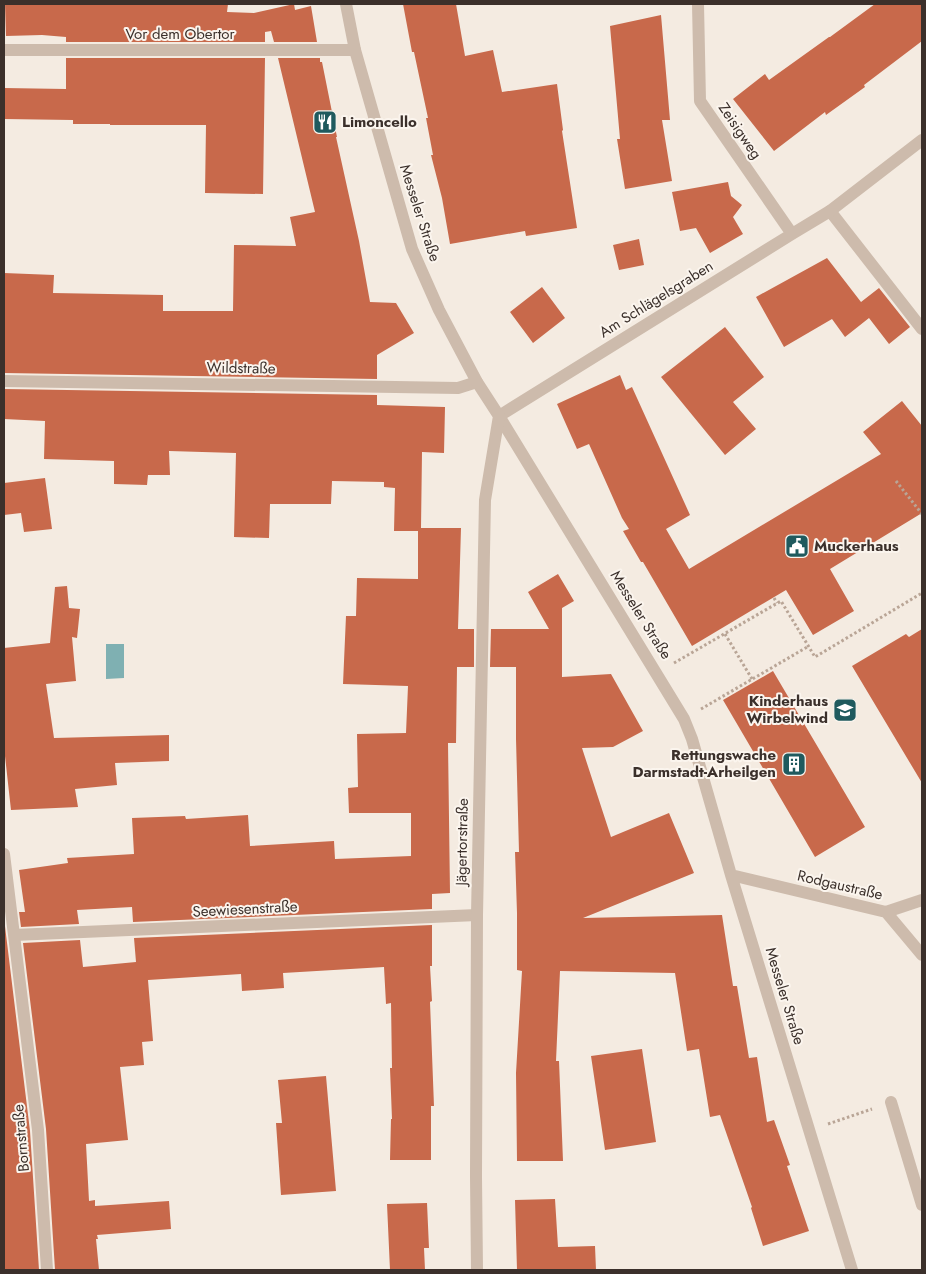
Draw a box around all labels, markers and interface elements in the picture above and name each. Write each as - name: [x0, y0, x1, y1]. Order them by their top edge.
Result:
- street label: Vor dem Obertor: [125, 23, 235, 45]
- street label: Zeisigweg: [713, 98, 767, 164]
- restaurant icon: Limoncello: [312, 109, 338, 135]
- place label: Limoncello: [342, 111, 417, 133]
- street label: Messeler Straße: [394, 162, 446, 265]
- street label: Am Schlägelsgraben: [595, 255, 717, 343]
- street label: Wildstraße: [206, 356, 276, 380]
- public building icon: Muckerhaus: [784, 533, 810, 559]
- place label: Muckerhaus: [814, 535, 899, 557]
- street label: Messeler Straße: [605, 566, 677, 664]
- place label: Kinderhaus Wirbelwind: [746, 690, 828, 729]
- school or university icon: Kinderhaus Wirbelwind: [832, 697, 858, 723]
- place label: Rettungswache Darmstadt-Arheilgen: [633, 744, 776, 783]
- building icon: Rettungswache Darmstadt-Arheilgen: [781, 751, 807, 777]
- street label: Jägertorstraße: [450, 798, 474, 888]
- street label: Rodgaustraße: [795, 864, 885, 906]
- street label: Seewiesenstraße: [192, 895, 298, 923]
- street label: Messeler Straße: [760, 945, 810, 1048]
- street label: Bornstraße: [7, 1103, 35, 1173]

